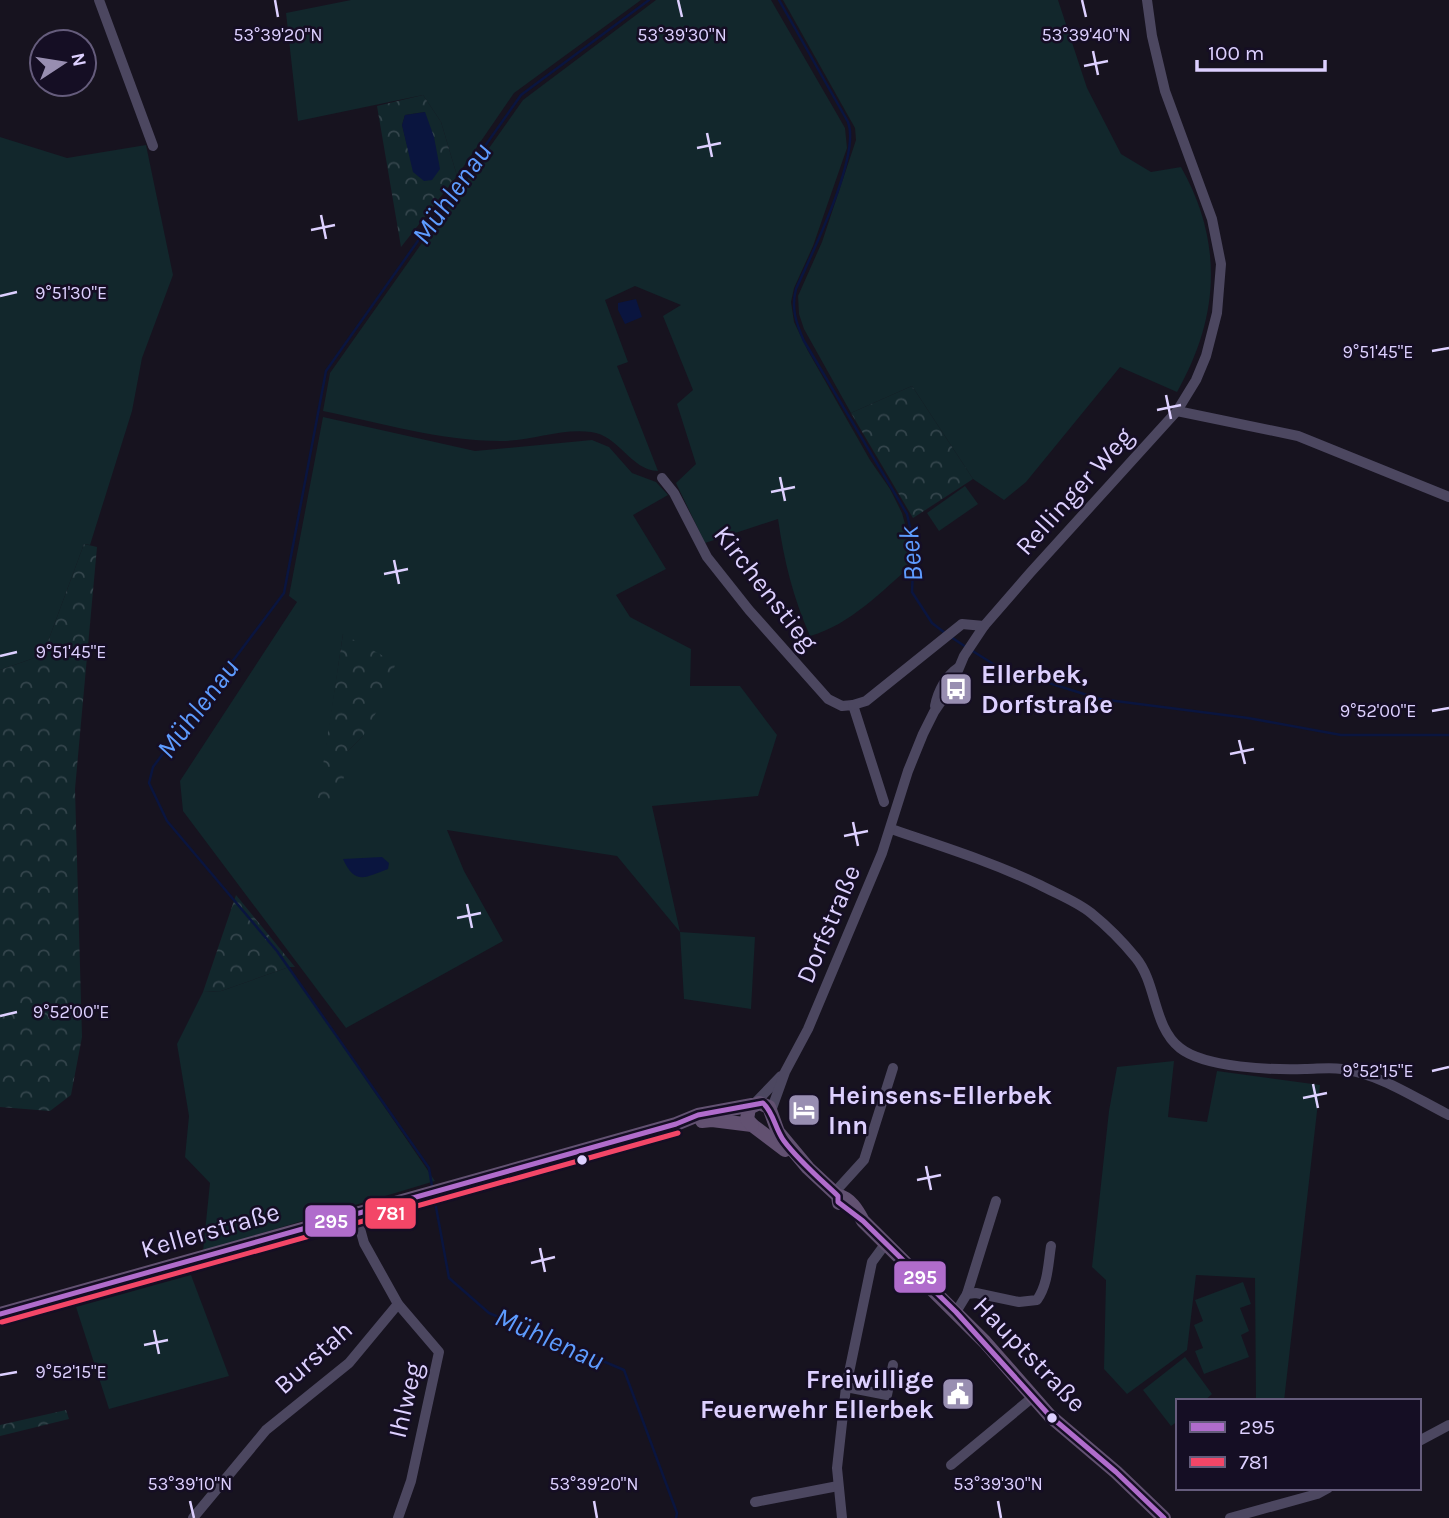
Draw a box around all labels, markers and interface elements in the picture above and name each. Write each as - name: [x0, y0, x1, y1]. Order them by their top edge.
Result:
- text: 53°39'20"N: [233, 24, 323, 46]
- text: 53°39'30"N: [637, 24, 727, 46]
- text: 53°39'40"N: [1042, 24, 1130, 46]
- north arrow: [28, 28, 98, 98]
- scale bar: [1197, 28, 1325, 72]
- text: 100 m: [1208, 41, 1265, 65]
- text: N: [66, 51, 91, 69]
- water label: Mühlenau: [404, 136, 498, 250]
- text: 9°51'30"E: [35, 282, 107, 304]
- text: 9°51'45"E: [1343, 341, 1413, 363]
- street label: Rellinger Weg: [1009, 421, 1140, 562]
- street label: Kirchenstieg: [707, 520, 824, 657]
- water label: Beek: [892, 524, 929, 583]
- text: 9°51'45"E: [36, 641, 106, 663]
- water label: Mühlenau: [149, 652, 246, 765]
- place label: Ellerbek, Dorfstraße: [981, 659, 1113, 720]
- bus stop icon: Ellerbek, Dorfstraße: [937, 670, 975, 708]
- text: 9°52'00"E: [1340, 700, 1416, 722]
- street label: Dorfstraße: [790, 860, 867, 988]
- text: 9°52'00"E: [33, 1001, 109, 1023]
- text: 9°52'15"E: [1342, 1060, 1414, 1082]
- place label: Heinsens-Ellerbek Inn: [828, 1080, 1052, 1141]
- hotel icon: Heinsens-Ellerbek Inn: [785, 1091, 823, 1129]
- unlabelled marker: [575, 1153, 589, 1167]
- street label: Kellerstraße: [137, 1196, 283, 1265]
- line badge: 781: [364, 1197, 417, 1230]
- text: 781: [377, 1203, 405, 1225]
- line badge: 295: [304, 1204, 357, 1238]
- text: 295: [314, 1211, 348, 1233]
- line badge: 295: [893, 1260, 947, 1294]
- text: 295: [903, 1267, 937, 1289]
- street label: Hauptstraße: [967, 1290, 1092, 1419]
- water label: Mühlenau: [490, 1300, 610, 1377]
- street label: Burstah: [268, 1314, 359, 1401]
- street label: Ihlweg: [382, 1359, 429, 1441]
- text: 9°52'15"E: [35, 1361, 107, 1383]
- place label: Freiwillige Feuerwehr Ellerbek: [700, 1364, 934, 1425]
- public building icon: Freiwillige Feuerwehr Ellerbek: [939, 1375, 977, 1413]
- legend: [1176, 1399, 1421, 1490]
- unlabelled marker: [1045, 1411, 1059, 1425]
- text: 295: [1239, 1415, 1275, 1439]
- text: 781: [1239, 1450, 1269, 1474]
- text: 53°39'10"N: [148, 1473, 232, 1495]
- text: 53°39'20"N: [549, 1473, 639, 1495]
- text: 53°39'30"N: [953, 1473, 1043, 1495]

